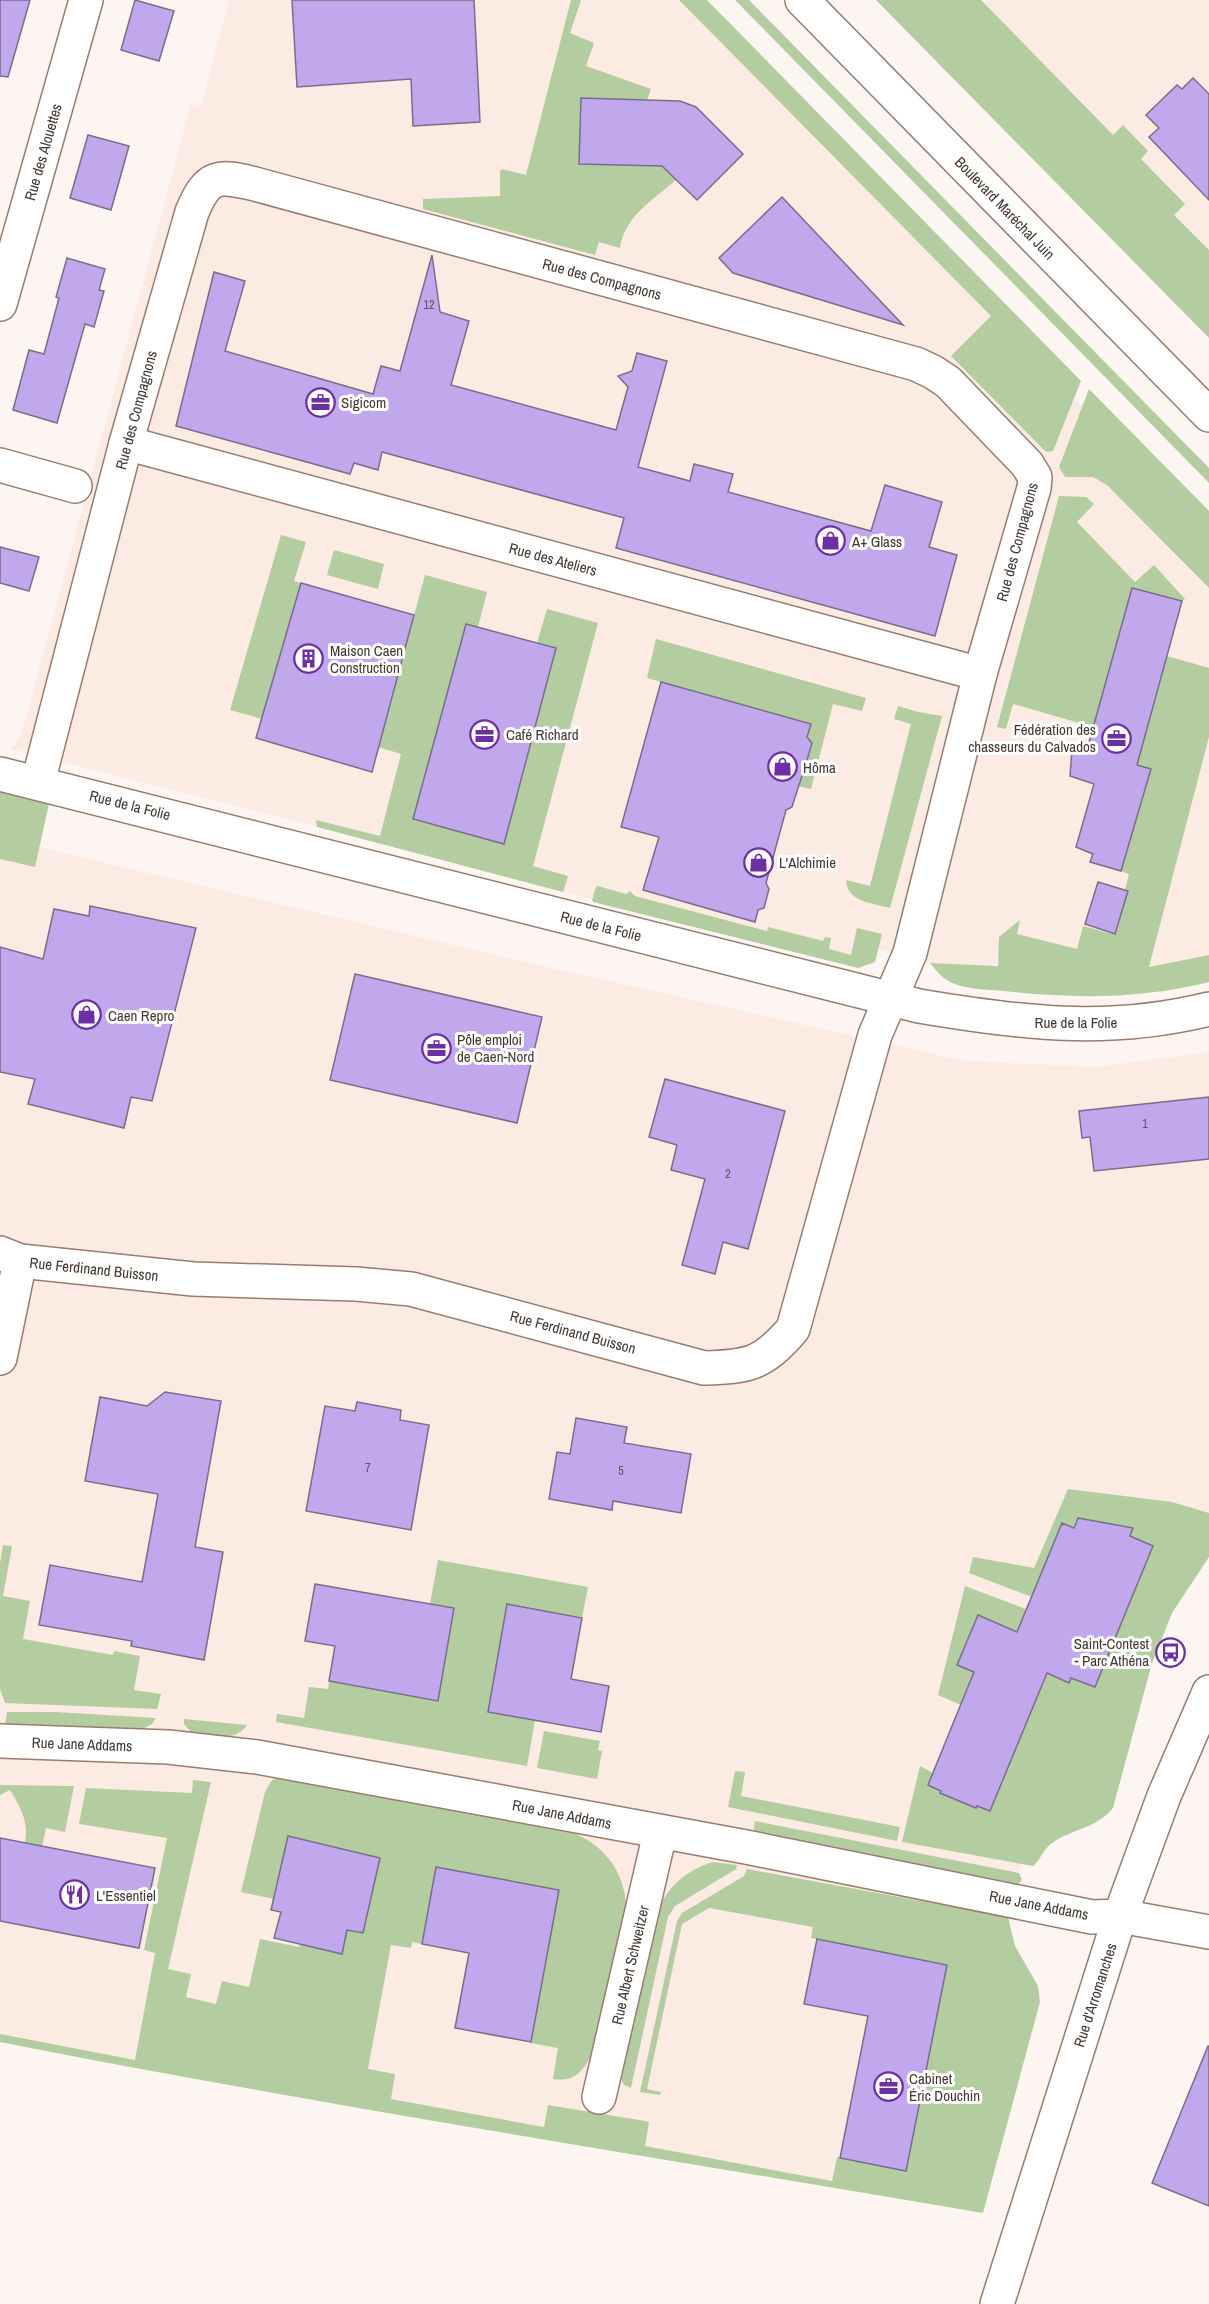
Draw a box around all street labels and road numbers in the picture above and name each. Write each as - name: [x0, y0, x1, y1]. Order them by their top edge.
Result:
- street label: Rue des Alouettes: [19, 101, 67, 203]
- street label: Boulevard Maréchal Juin: [950, 152, 1060, 264]
- street label: Rue des Compagnons: [540, 253, 664, 305]
- street label: Rue des Compagnons: [110, 348, 162, 472]
- street label: Rue des Compagnons: [991, 480, 1043, 604]
- street label: Rue des Ateliers: [507, 537, 599, 581]
- street label: Rue de la Folie: [87, 785, 173, 825]
- street label: Rue de la Folie: [558, 906, 644, 946]
- street label: Rue de la Folie: [1035, 1012, 1118, 1033]
- street label: Rue Ferdinand Buisson: [29, 1252, 159, 1286]
- street label: Rue Ferdinand Buisson: [508, 1305, 638, 1359]
- street label: Rue Jane Addams: [31, 1732, 133, 1756]
- street label: Rue Jane Addams: [511, 1794, 613, 1834]
- street label: Rue Jane Addams: [988, 1885, 1090, 1925]
- street label: Rue Albert Schweitzer: [606, 1903, 654, 2027]
- street label: Rue d'Arromanches: [1068, 1940, 1122, 2050]

